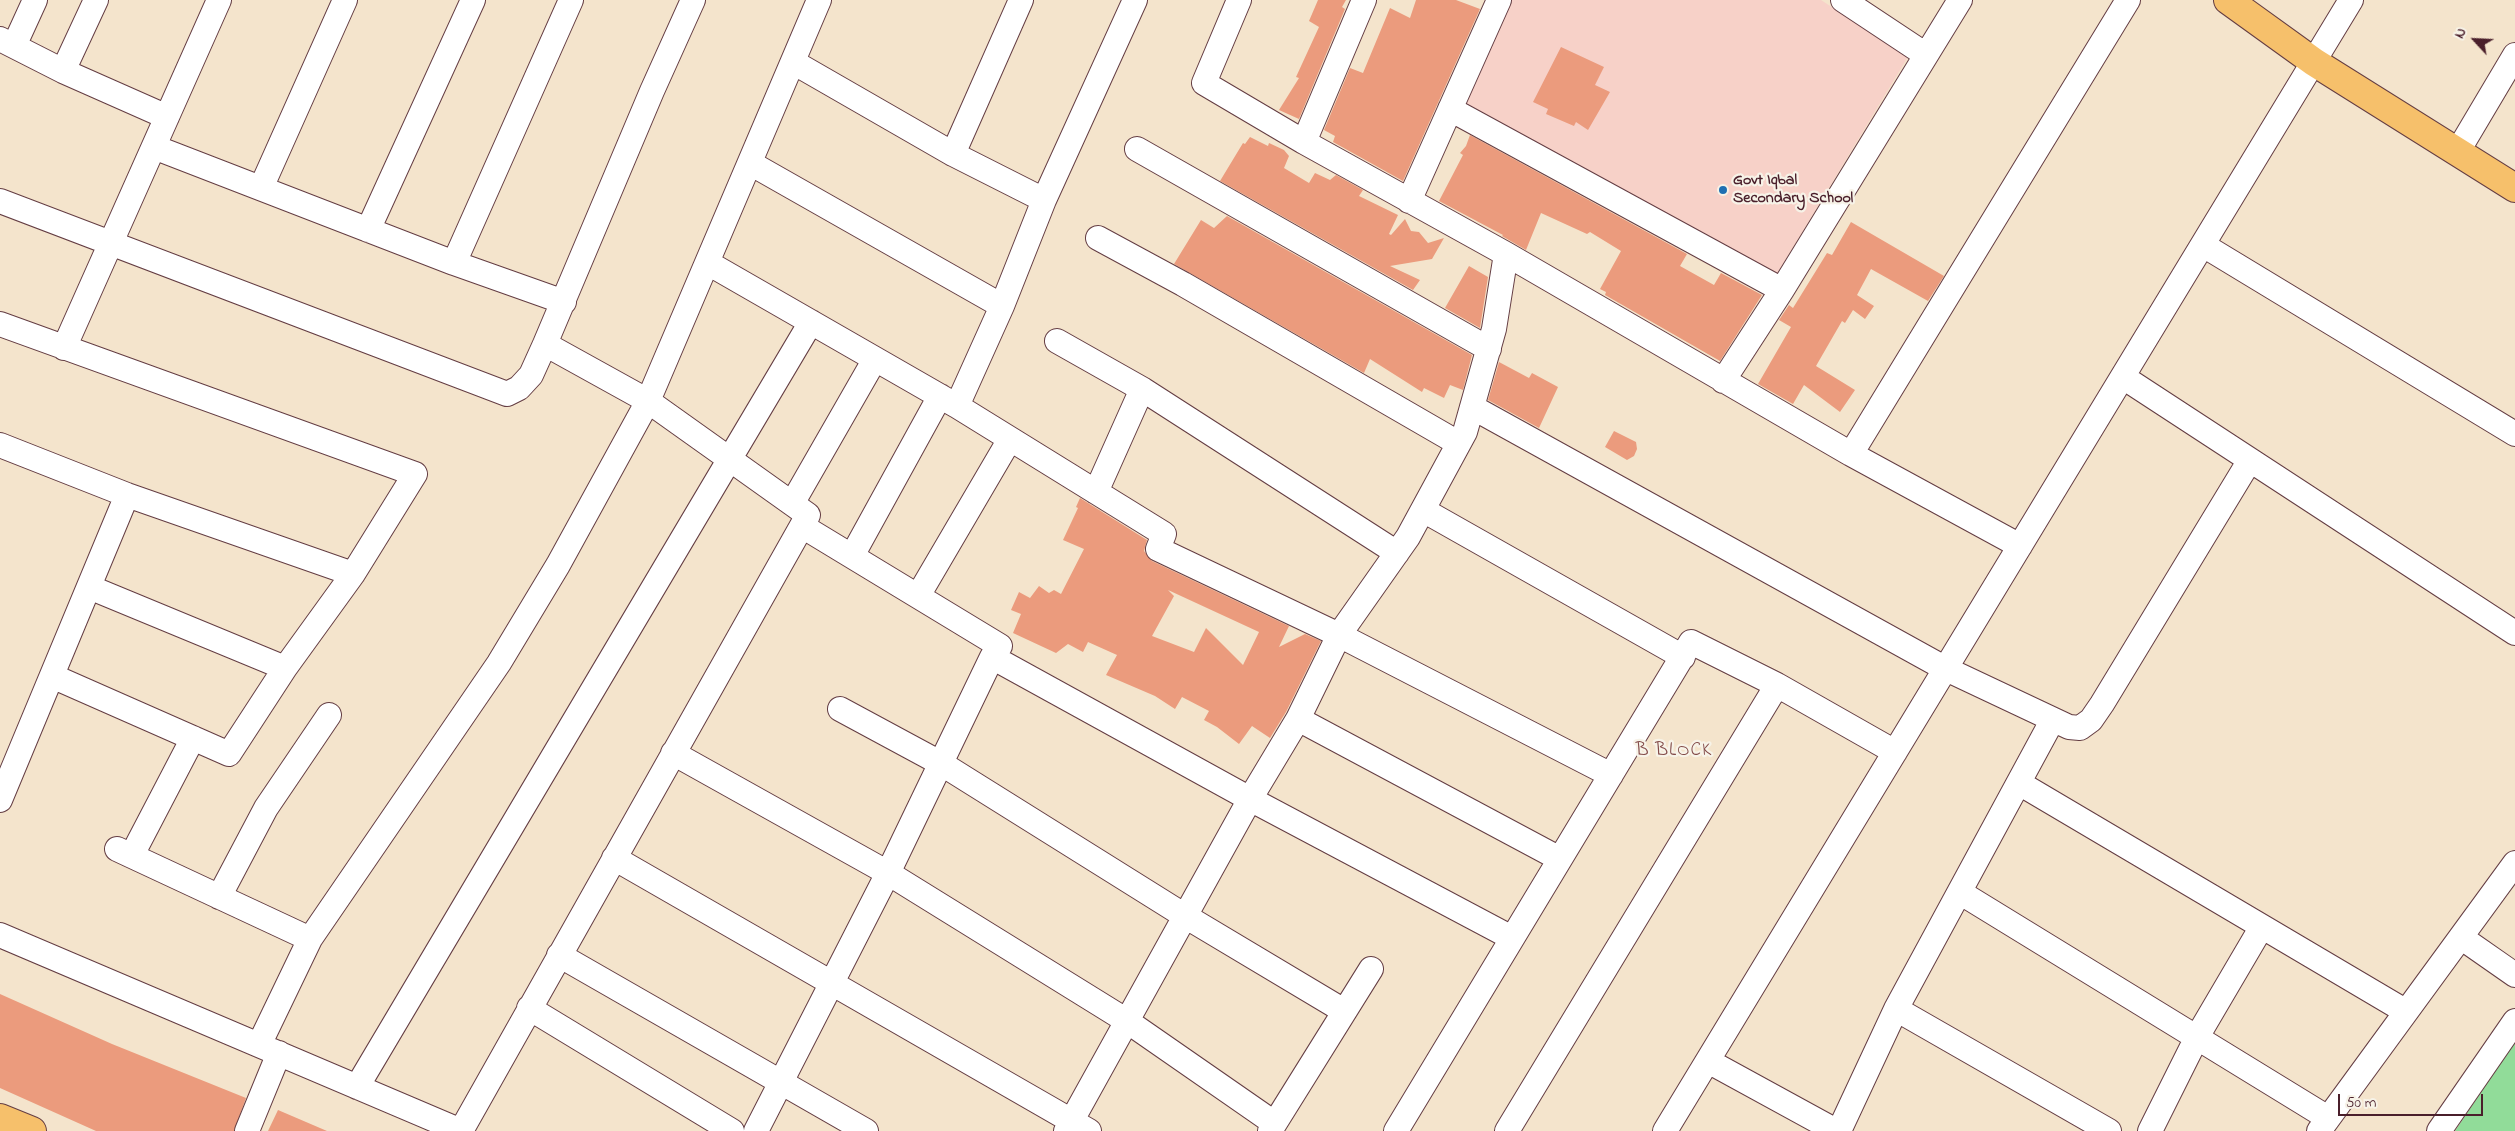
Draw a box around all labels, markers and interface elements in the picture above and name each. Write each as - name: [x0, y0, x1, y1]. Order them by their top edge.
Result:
- north arrow: [2450, 15, 2500, 65]
- text: N: [2449, 25, 2472, 42]
- place label: Govt Iqbal Secondary School: [1733, 171, 1853, 209]
- marker: Govt Iqbal Secondary School: [1717, 184, 1729, 196]
- district label: B BLOCK: [1635, 741, 1713, 763]
- scale bar: [2340, 1084, 2485, 1116]
- text: 50 m: [2346, 1092, 2376, 1114]

